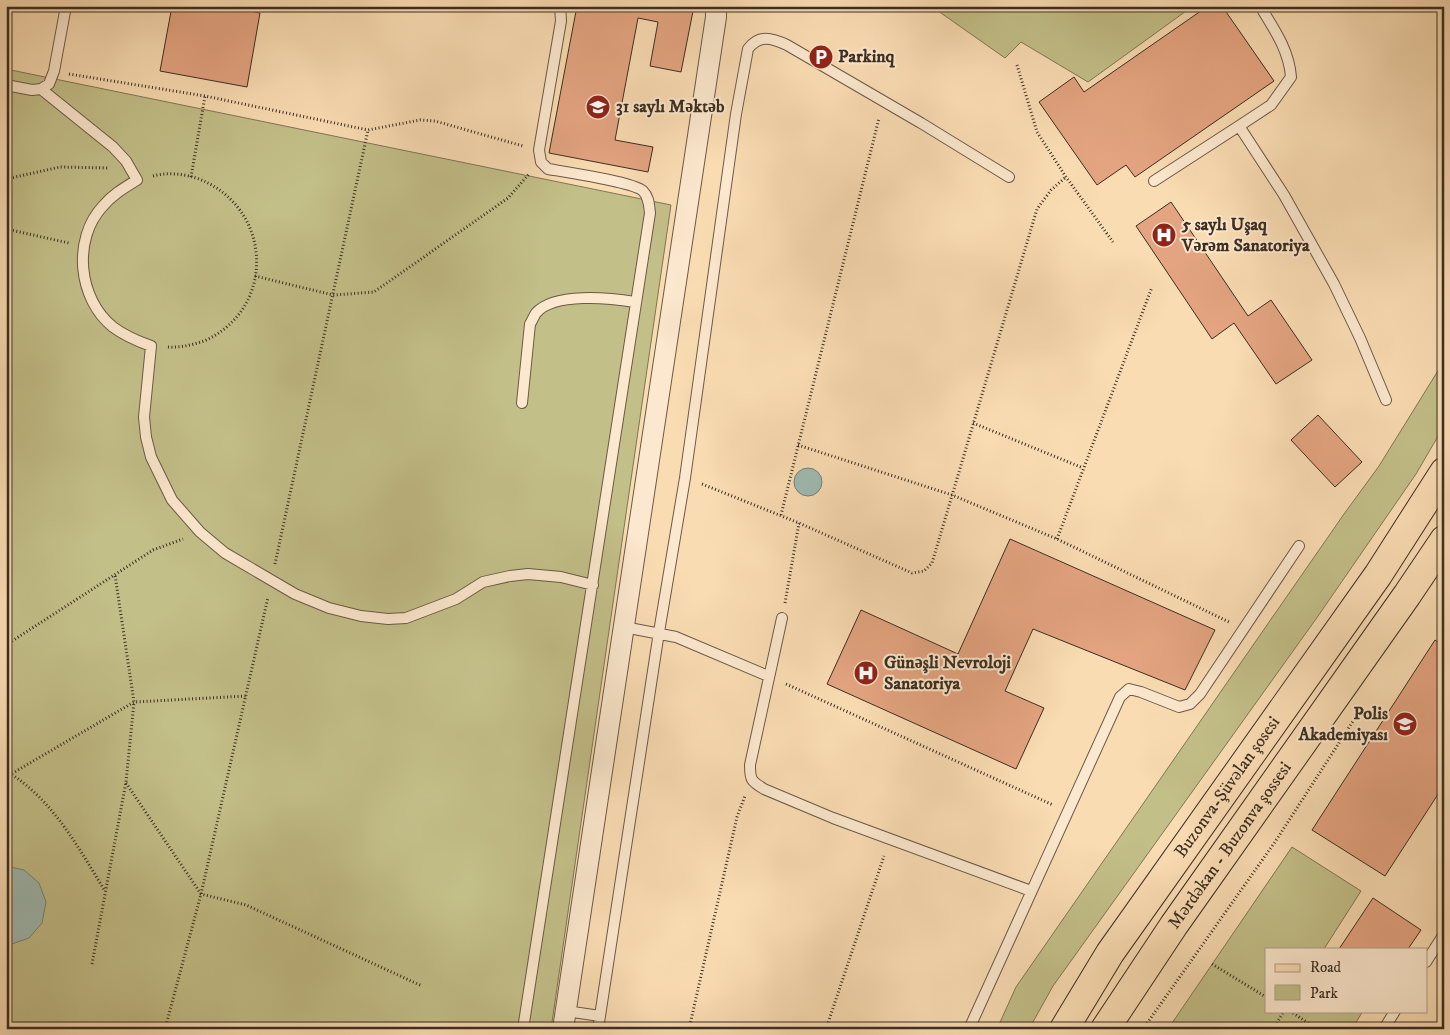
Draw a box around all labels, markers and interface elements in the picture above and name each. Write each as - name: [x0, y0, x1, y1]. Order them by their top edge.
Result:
- parking icon: Parkinq: [808, 44, 834, 70]
- place label: Parkinq: [838, 46, 896, 68]
- school or university icon: 31 saylı Məktəb: [585, 94, 611, 120]
- place label: 31 saylı Məktəb: [616, 96, 725, 118]
- place label: 5 saylı Uşaq Vərəm Sanatoriya: [1181, 214, 1310, 257]
- hospital icon: 5 saylı Uşaq Vərəm Sanatoriya: [1151, 222, 1177, 248]
- place label: Günəşli Nevroloji Sanatoriya: [884, 652, 1011, 695]
- hospital icon: Günəşli Nevroloji Sanatoriya: [853, 660, 879, 686]
- place label: Polis Akademiyası: [1298, 703, 1388, 746]
- school or university icon: Polis Akademiyası: [1392, 711, 1418, 737]
- street label: Buzonva-Şüvəlan şosesi: [1170, 712, 1285, 862]
- street label: Mərdəkan - Buzonva şossesi: [1164, 758, 1297, 933]
- legend: [1265, 948, 1428, 1012]
- text: Road: [1310, 958, 1342, 977]
- text: Park: [1310, 984, 1339, 1003]

